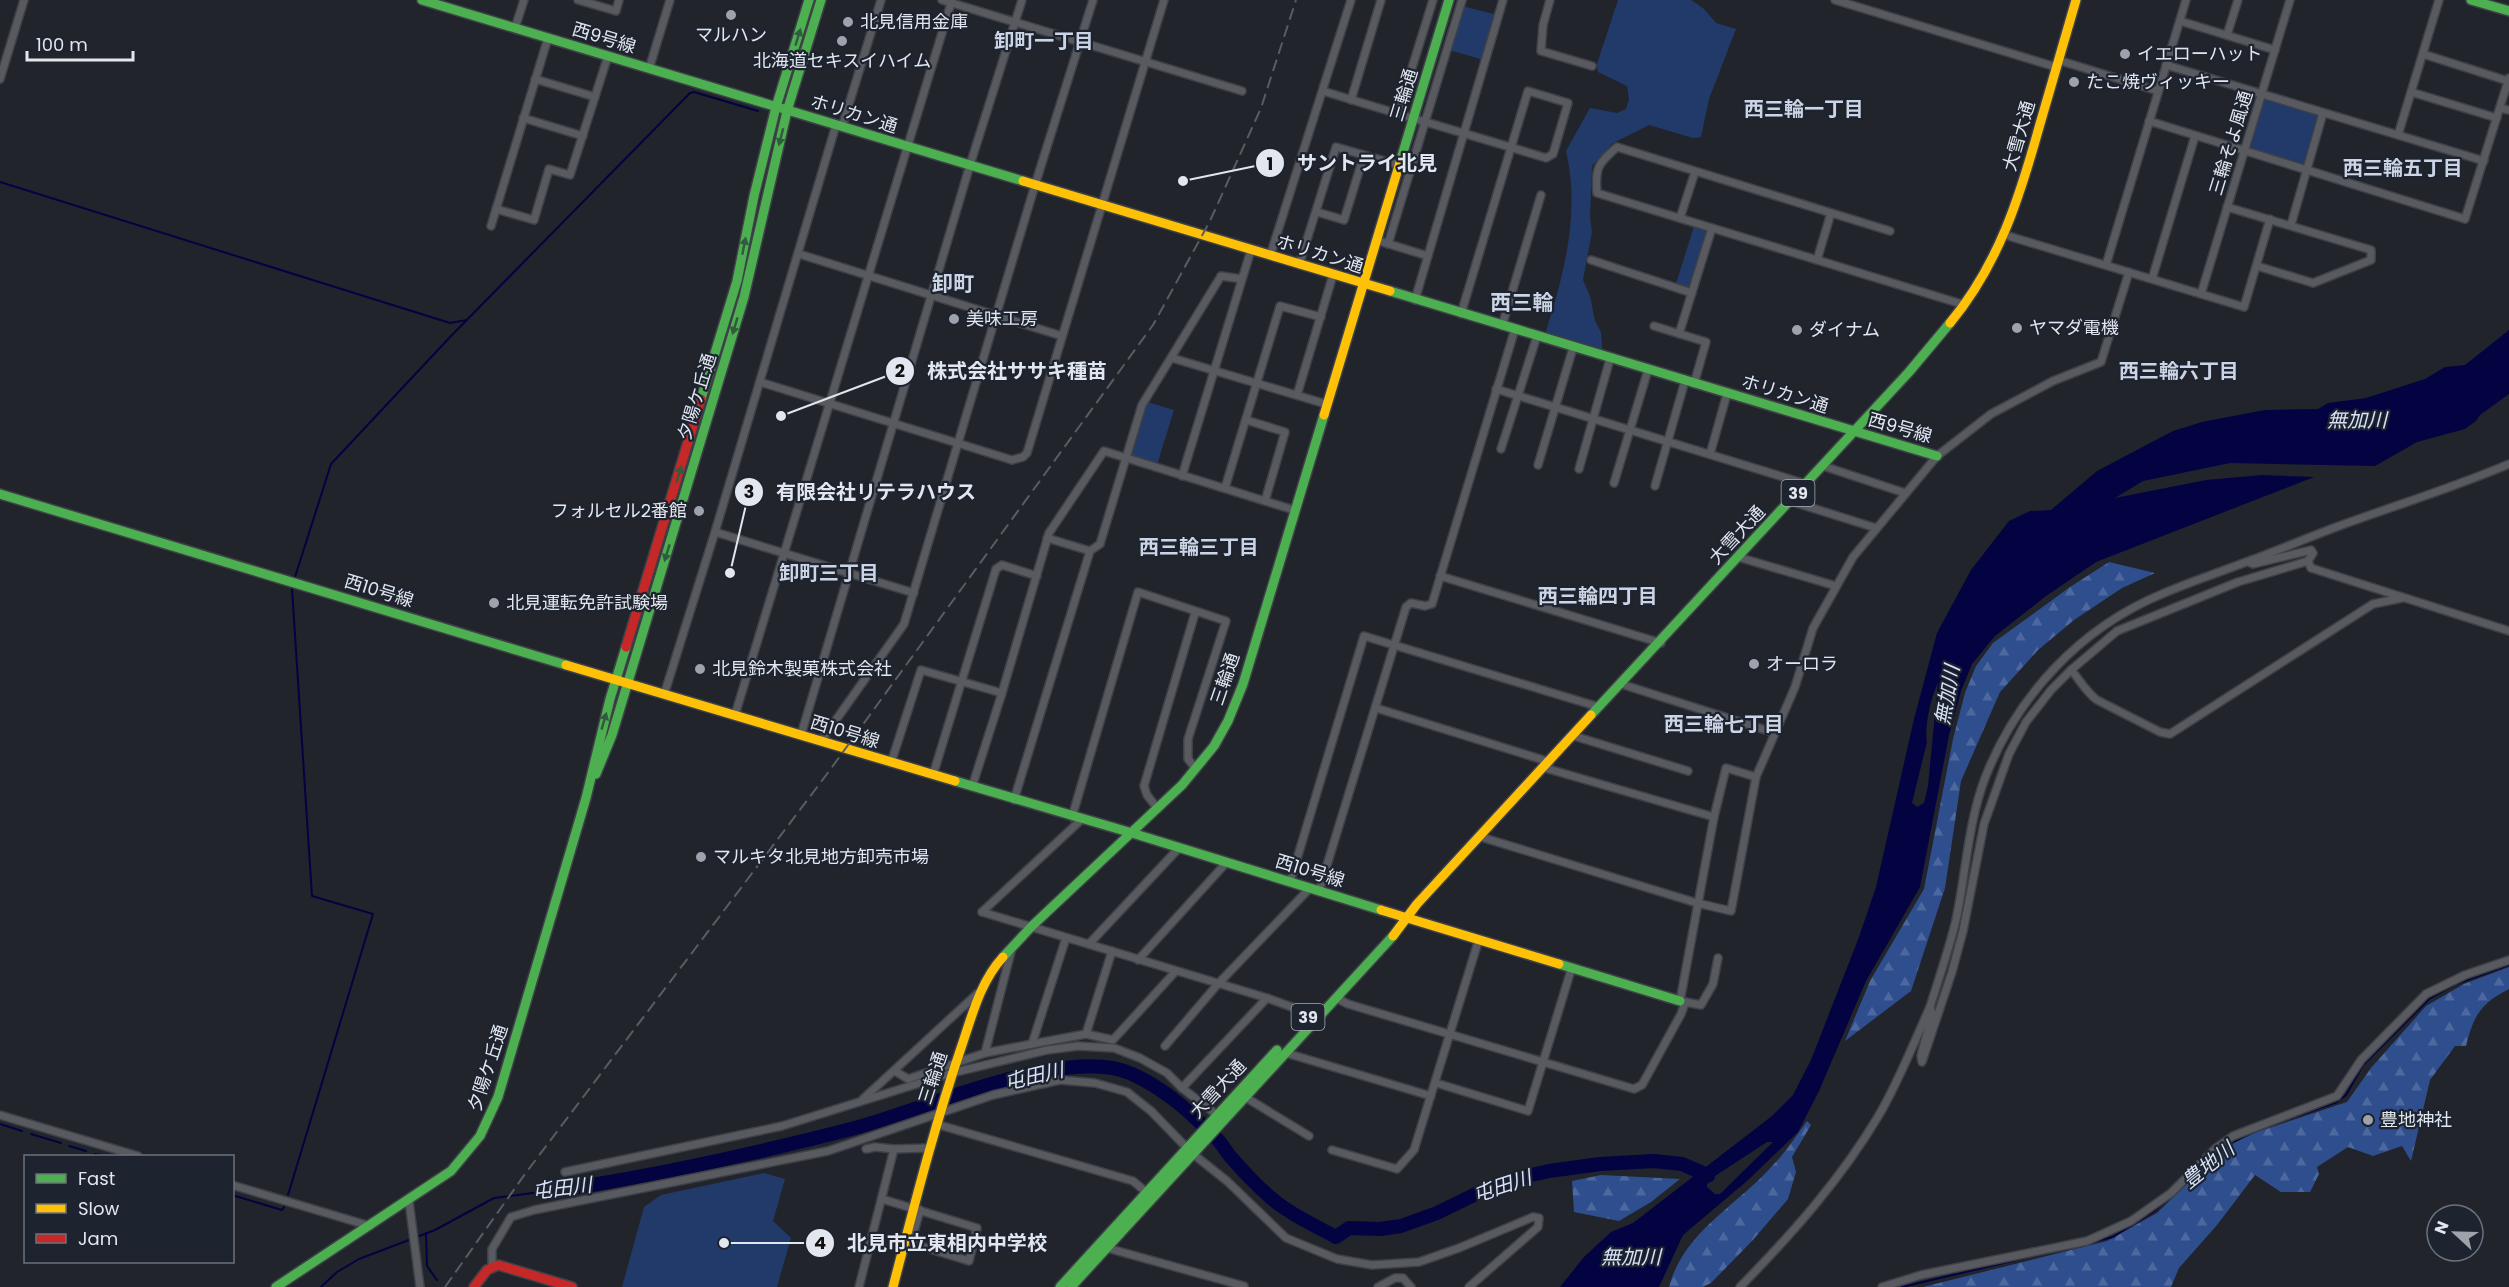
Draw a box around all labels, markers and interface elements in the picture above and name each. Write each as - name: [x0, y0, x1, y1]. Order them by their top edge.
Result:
- marker: マルハン: [724, 8, 738, 22]
- place label: 北見信用金庫: [860, 9, 968, 34]
- marker: 北見信用金庫: [841, 15, 855, 29]
- street label: 西9号線: [569, 16, 639, 59]
- place label: マルハン: [695, 22, 767, 47]
- scale bar: [27, 24, 134, 62]
- district label: 卸町一丁目: [994, 27, 1094, 55]
- one-way arrow: [794, 28, 803, 46]
- text: 100 m: [36, 32, 88, 57]
- marker: 北海道セキスイハイム: [835, 34, 849, 48]
- place label: イエローハット: [2137, 41, 2262, 66]
- marker: イエローハット: [2118, 47, 2132, 61]
- place label: 北海道セキスイハイム: [753, 48, 931, 73]
- street label: 三輪通: [1384, 65, 1423, 124]
- place label: たこ焼ヴィッキー: [2086, 69, 2230, 94]
- marker: たこ焼ヴィッキー: [2067, 75, 2081, 89]
- street label: ホリカン通: [807, 88, 901, 139]
- street label: 三輪そよ風通: [2203, 88, 2258, 198]
- district label: 西三輪一丁目: [1744, 95, 1864, 123]
- street label: 大雪大通: [1997, 98, 2040, 174]
- one-way arrow: [776, 128, 786, 146]
- callout: サントライ北見: [1255, 144, 1449, 182]
- text: サントライ北見: [1297, 149, 1437, 177]
- text: 1: [1267, 151, 1273, 176]
- district label: 西三輪五丁目: [2343, 154, 2463, 182]
- street label: ホリカン通: [1273, 228, 1367, 279]
- one-way arrow: [740, 237, 749, 256]
- district label: 卸町: [932, 269, 974, 298]
- district label: 西三輪: [1491, 288, 1554, 317]
- place label: 美味工房: [966, 306, 1038, 331]
- marker: 美味工房: [947, 312, 961, 326]
- place label: ヤマダ電機: [2029, 315, 2119, 340]
- one-way arrow: [730, 317, 739, 335]
- place label: ダイナム: [1809, 317, 1880, 342]
- marker: ヤマダ電機: [2010, 321, 2024, 335]
- marker: ダイナム: [1790, 323, 1804, 337]
- street label: 夕陽ケ丘通: [671, 350, 722, 444]
- callout: 株式会社ササキ種苗: [885, 352, 1119, 390]
- text: 株式会社ササキ種苗: [927, 357, 1107, 385]
- district label: 西三輪六丁目: [2119, 357, 2239, 385]
- text: 2: [895, 358, 905, 383]
- street label: ホリカン通: [1738, 368, 1832, 419]
- street label: 西9号線: [1865, 406, 1935, 449]
- water label: 無加川: [2327, 406, 2389, 434]
- one-way arrow: [675, 465, 684, 483]
- callout: 有限会社リテラハウス: [734, 473, 988, 511]
- text: 有限会社リテラハウス: [776, 478, 976, 506]
- text: 3: [744, 479, 754, 504]
- road number: 39: [1782, 480, 1814, 506]
- place label: フォルセル2番館: [551, 498, 687, 523]
- street label: 大雪大通: [1703, 500, 1770, 570]
- marker: フォルセル2番館: [692, 504, 706, 518]
- district label: 西三輪三丁目: [1139, 533, 1259, 561]
- one-way arrow: [662, 544, 671, 562]
- district label: 卸町三丁目: [779, 559, 879, 587]
- street label: 西10号線: [342, 568, 417, 613]
- district label: 西三輪四丁目: [1538, 582, 1658, 610]
- place label: 北見運転免許試験場: [506, 590, 668, 615]
- marker: 北見運転免許試験場: [487, 596, 501, 610]
- street label: 三輪通: [1204, 649, 1245, 708]
- place label: オーロラ: [1766, 651, 1838, 676]
- place label: 北見鈴木製菓株式会社: [712, 656, 892, 681]
- marker: オーロラ: [1747, 657, 1761, 671]
- water label: 無加川: [1928, 661, 1966, 727]
- marker: 北見鈴木製菓株式会社: [693, 662, 707, 676]
- street label: 西10号線: [808, 709, 883, 754]
- district label: 西三輪七丁目: [1664, 710, 1784, 738]
- one-way arrow: [600, 712, 609, 730]
- place label: マルキタ北見地方卸売市場: [713, 844, 929, 869]
- street label: 西10号線: [1273, 848, 1348, 893]
- marker: マルキタ北見地方卸売市場: [694, 850, 708, 864]
- road number: 39: [1292, 1004, 1324, 1030]
- street label: 夕陽ケ丘通: [462, 1021, 513, 1115]
- street label: 三輪通: [912, 1048, 953, 1107]
- street label: 大雪大通: [1184, 1054, 1251, 1124]
- water label: 屯田川: [1002, 1055, 1068, 1096]
- place label: 豊地神社: [2380, 1107, 2452, 1132]
- marker: 豊地神社: [2361, 1113, 2375, 1127]
- water label: 豊地川: [2176, 1134, 2242, 1195]
- legend: [24, 1155, 234, 1263]
- water label: 屯田川: [1469, 1163, 1537, 1209]
- text: Fast: [78, 1166, 115, 1191]
- water label: 屯田川: [531, 1170, 595, 1206]
- text: Slow: [78, 1196, 120, 1221]
- north arrow: [2425, 1203, 2485, 1263]
- text: N: [2429, 1218, 2454, 1237]
- callout: 北見市立東相内中学校: [805, 1224, 1059, 1262]
- text: Jam: [78, 1226, 118, 1251]
- text: 北見市立東相内中学校: [847, 1229, 1047, 1257]
- text: 4: [814, 1230, 826, 1255]
- water label: 無加川: [1601, 1243, 1663, 1271]

